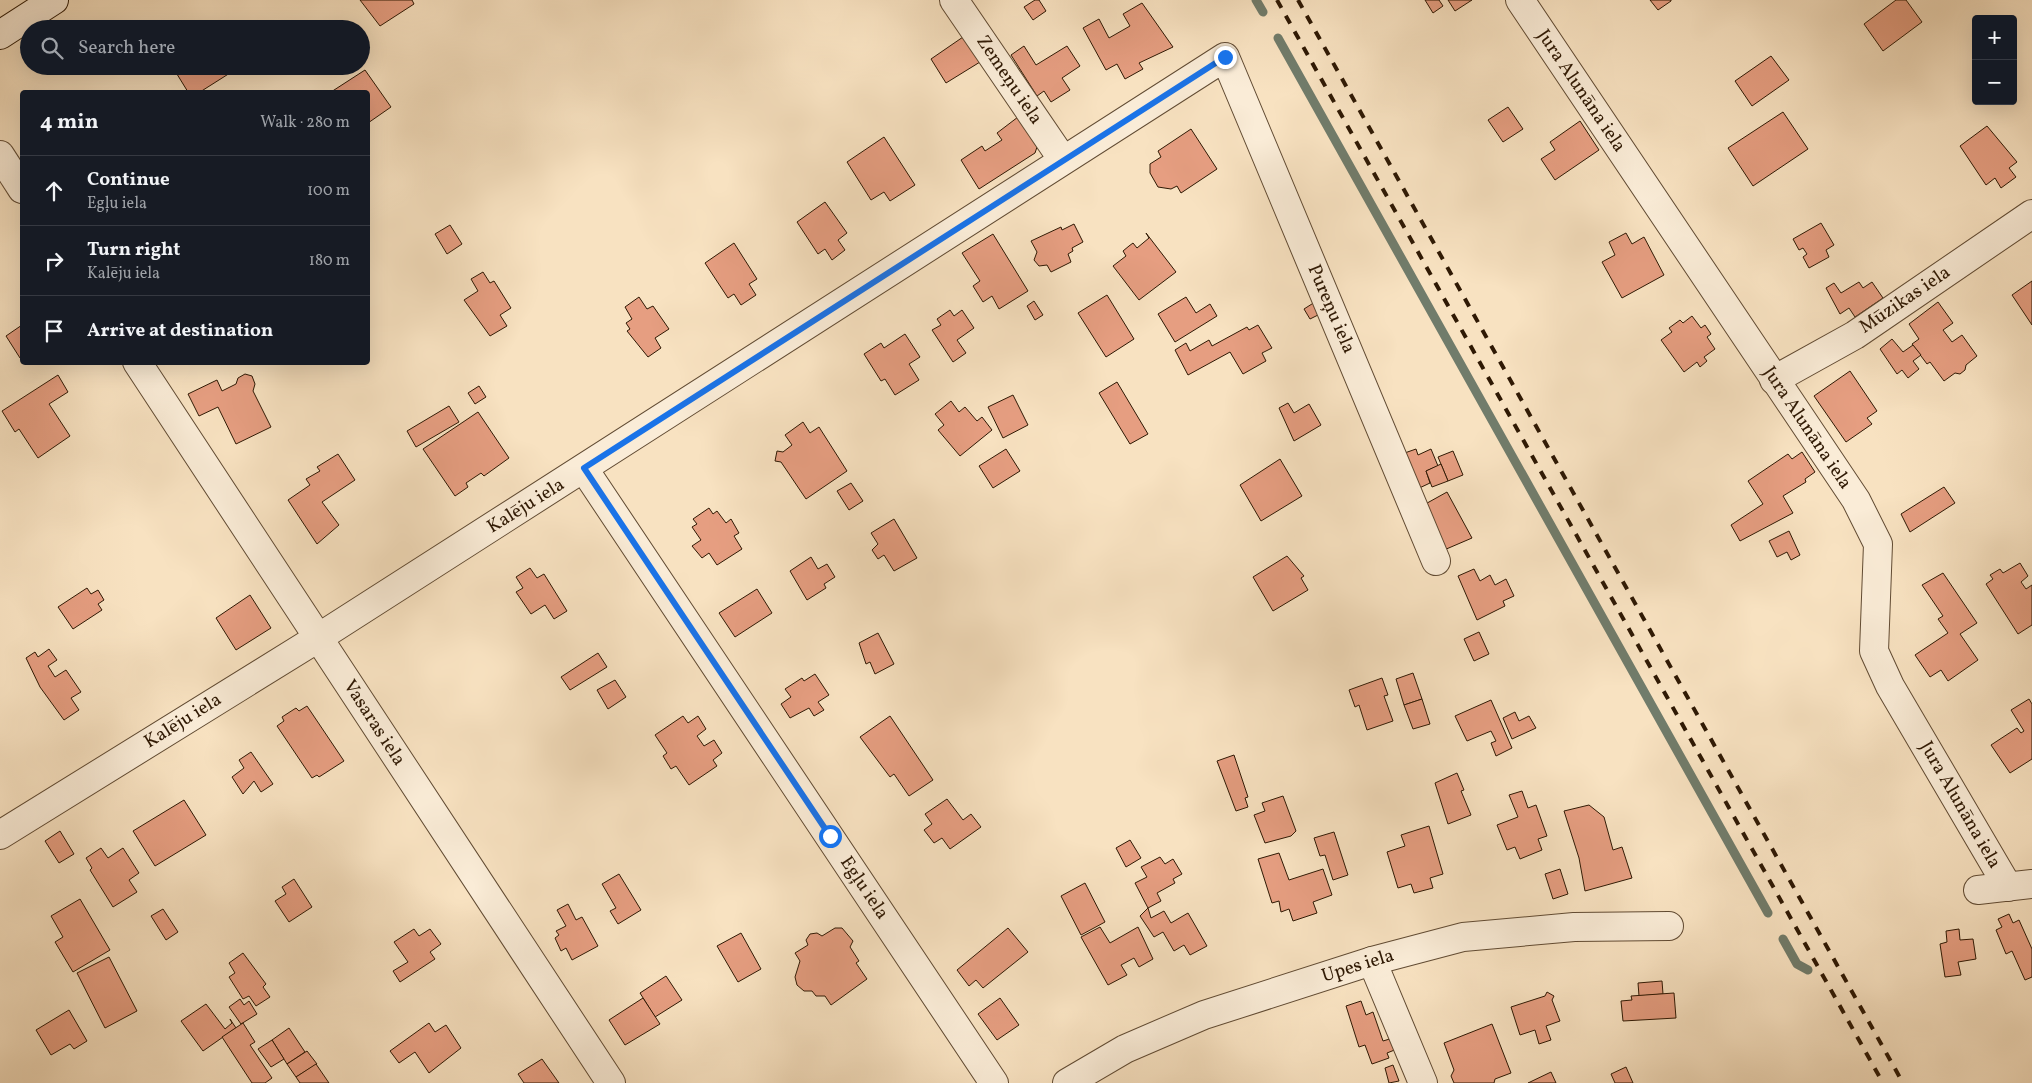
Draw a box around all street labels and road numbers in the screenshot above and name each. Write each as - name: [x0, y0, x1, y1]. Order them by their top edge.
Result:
- street label: Jura Alunāna iela: [1530, 24, 1632, 158]
- street label: Zemeņu iela: [970, 30, 1048, 130]
- street label: Pureņu iela: [1301, 260, 1361, 358]
- street label: Mūzikas iela: [1854, 260, 1956, 340]
- street label: Jura Alunāna iela: [1756, 361, 1858, 495]
- street label: Kalēju iela: [482, 472, 570, 540]
- street label: Vasaras iela: [337, 675, 411, 771]
- street label: Kalēju iela: [139, 687, 227, 755]
- street label: Jura Alunāna iela: [1913, 736, 2007, 874]
- street label: Egļu iela: [833, 851, 895, 925]
- street label: Upes iela: [1319, 943, 1397, 989]

